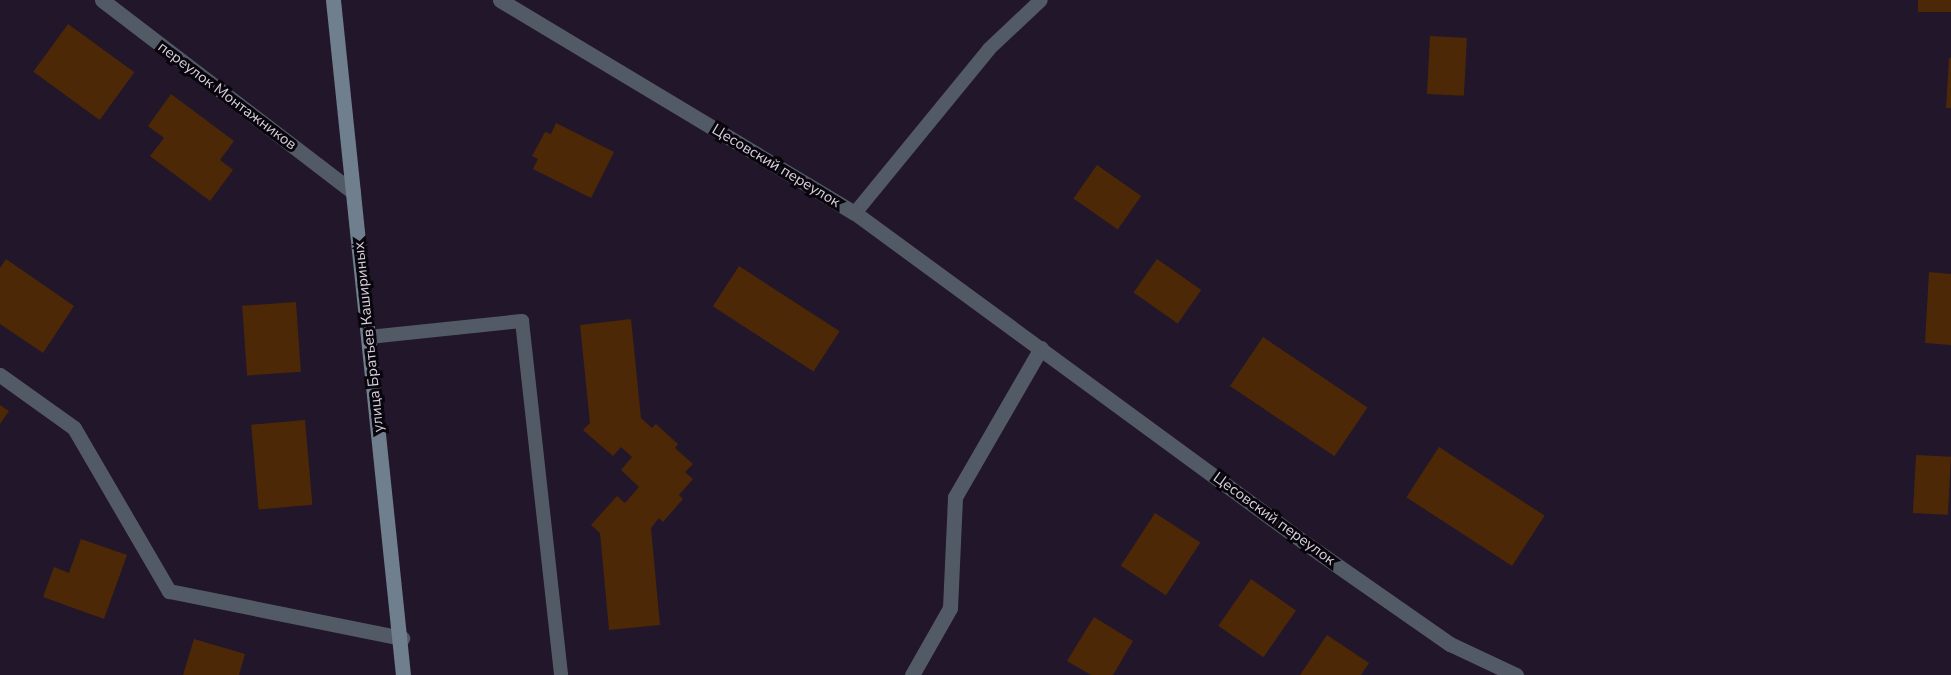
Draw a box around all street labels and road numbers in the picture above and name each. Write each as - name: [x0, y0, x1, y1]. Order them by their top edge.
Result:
- street label: переулок Монтажников: [154, 38, 300, 154]
- street label: Цесовский переулок: [709, 121, 843, 211]
- street label: улица Братьев Кашириных: [350, 241, 388, 433]
- street label: Цесовский переулок: [1210, 469, 1338, 569]

